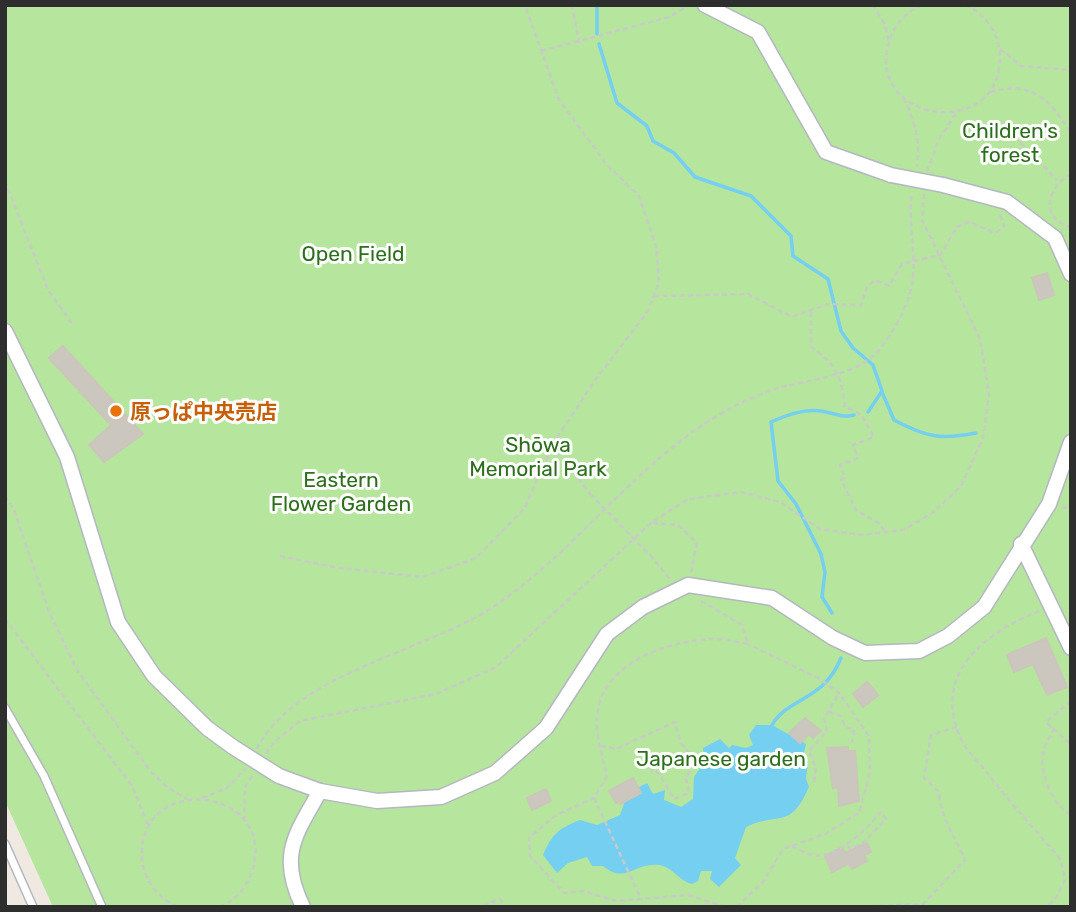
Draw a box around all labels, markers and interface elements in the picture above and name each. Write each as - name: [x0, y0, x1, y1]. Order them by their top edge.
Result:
- park label: Children's forest: [962, 118, 1058, 167]
- park label: Open Field: [301, 241, 405, 266]
- place label: 原っぱ中央売店: [130, 399, 277, 424]
- marker: 原っぱ中央売店: [108, 403, 124, 419]
- park label: Shōwa Memorial Park: [469, 432, 607, 481]
- park label: Eastern Flower Garden: [271, 467, 411, 516]
- park label: Japanese garden: [636, 746, 806, 771]

